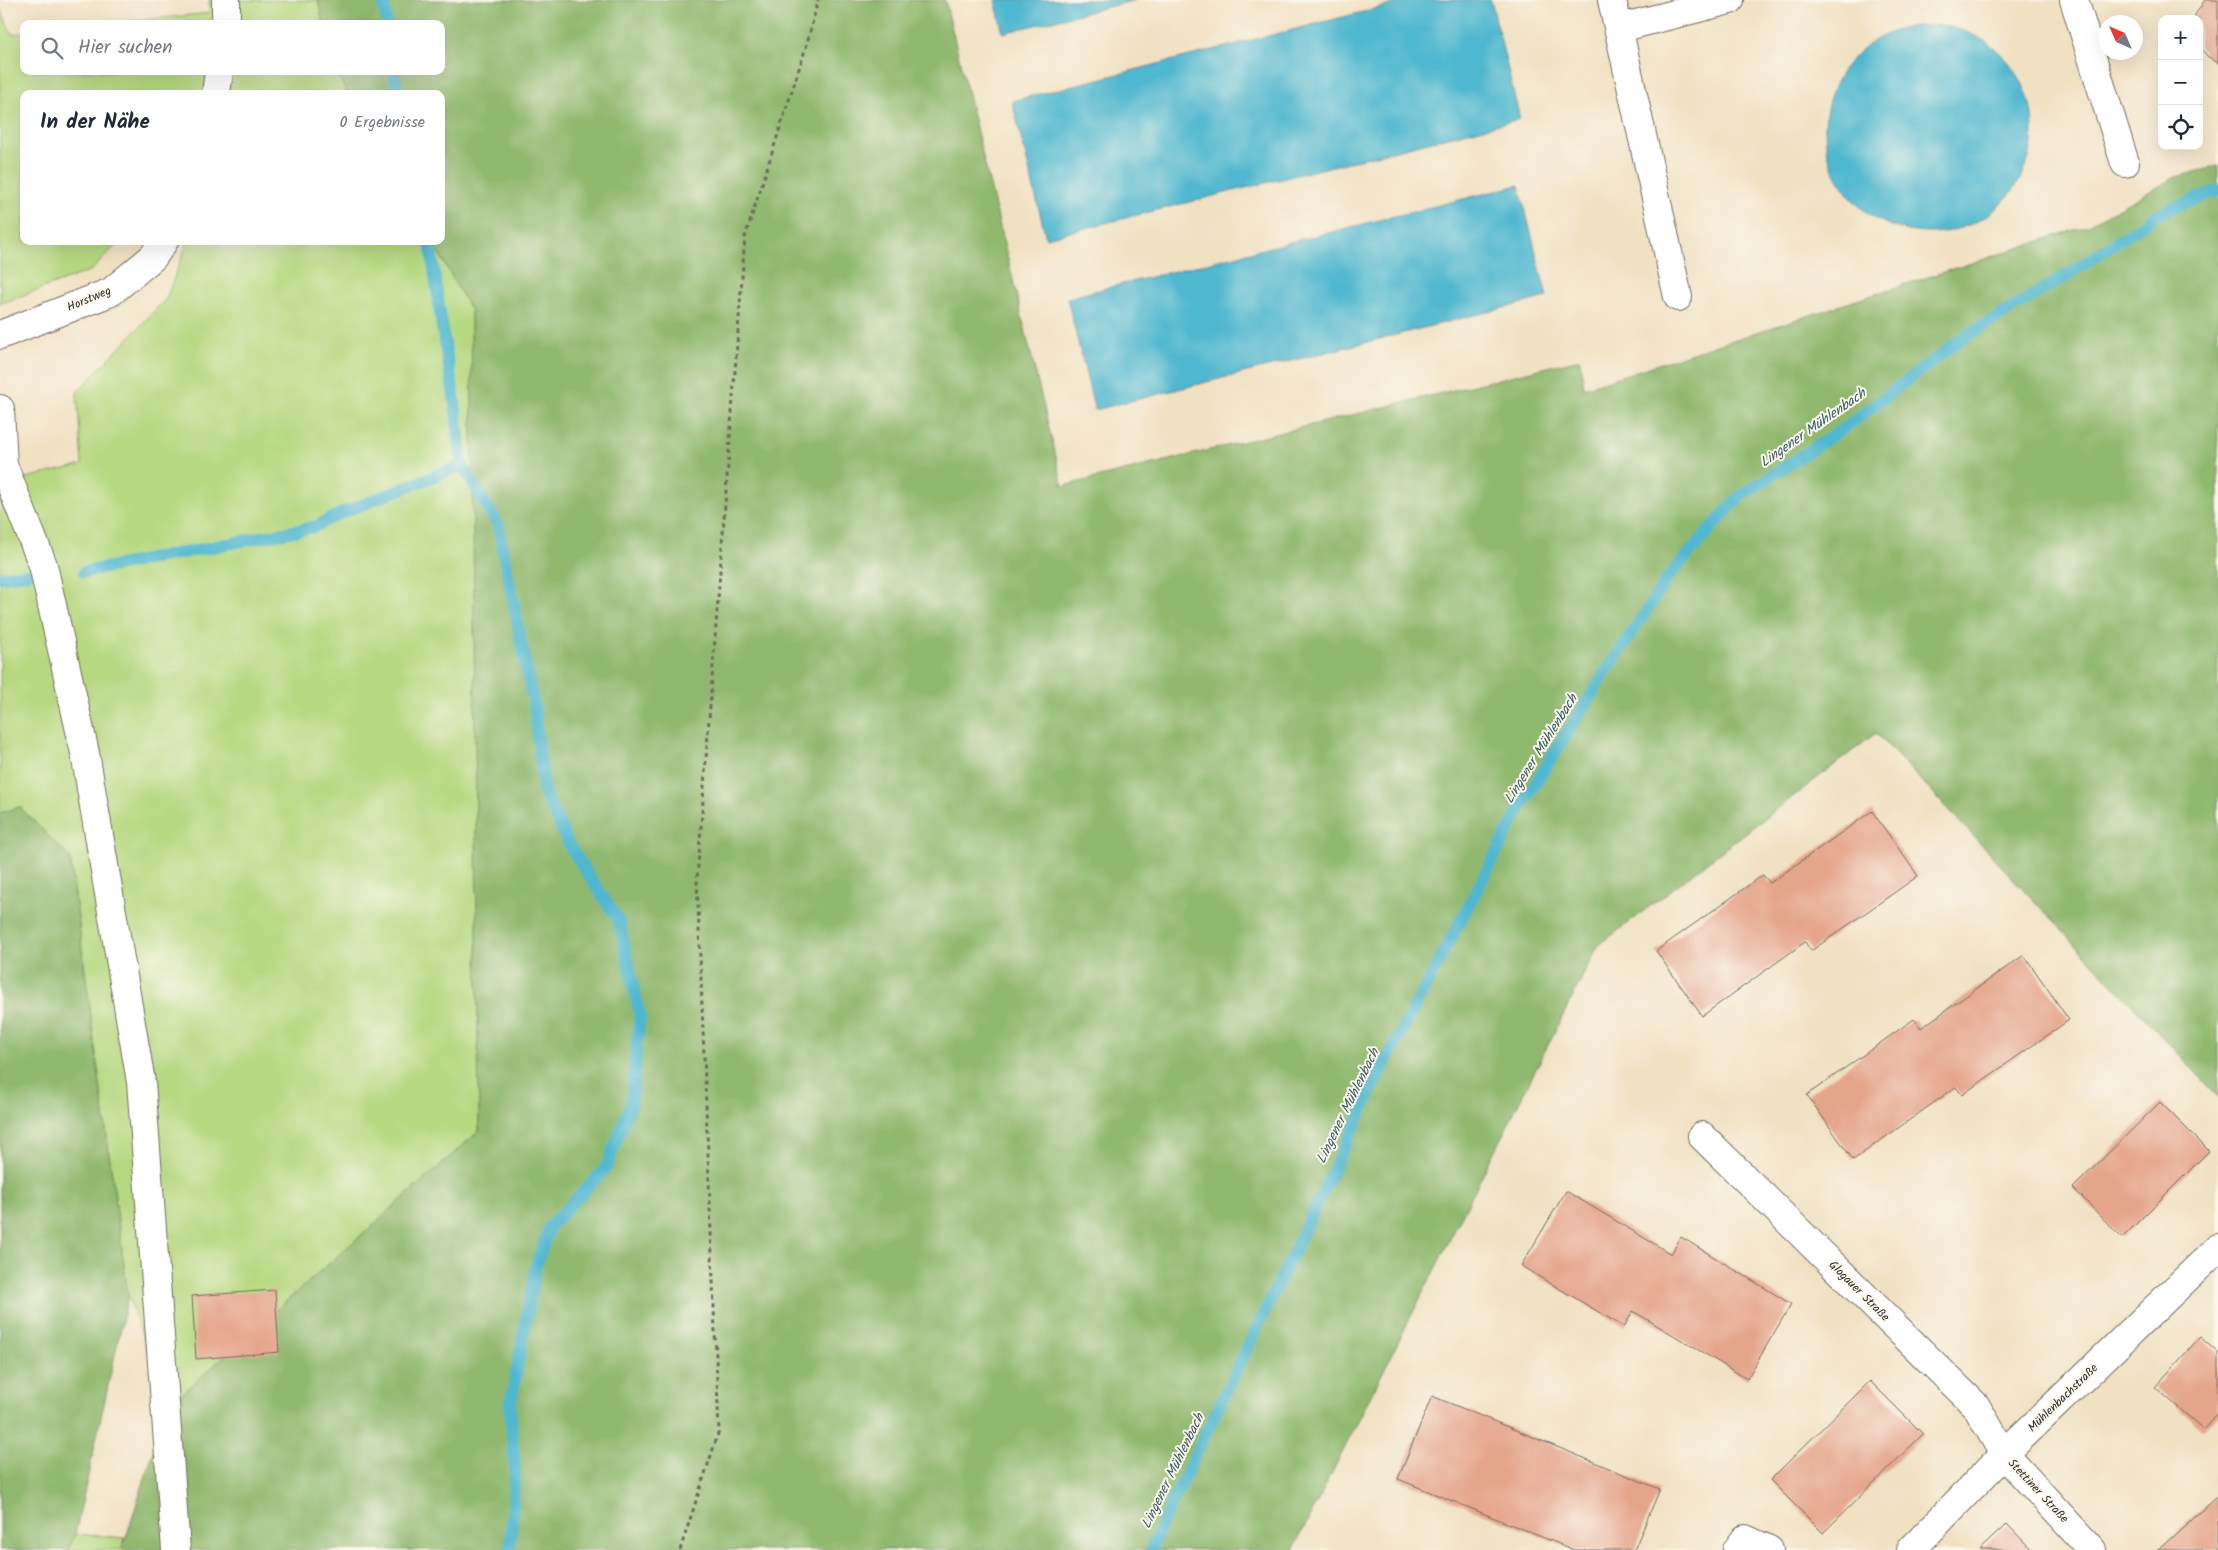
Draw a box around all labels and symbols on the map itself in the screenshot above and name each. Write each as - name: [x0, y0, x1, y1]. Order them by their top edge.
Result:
- north arrow: [2098, 15, 2143, 60]
- street label: Horstweg: [64, 281, 114, 317]
- water label: Lingener Mühlenbach: [1755, 382, 1872, 473]
- water label: Lingener Mühlenbach: [1498, 689, 1584, 808]
- water label: Lingener Mühlenbach: [1311, 1043, 1386, 1167]
- street label: Glogauer Straße: [1824, 1256, 1894, 1326]
- street label: Mühlenbachstraße: [2023, 1359, 2103, 1437]
- water label: Lingener Mühlenbach: [1136, 1408, 1211, 1532]
- street label: Stettiner Straße: [2003, 1454, 2073, 1528]

